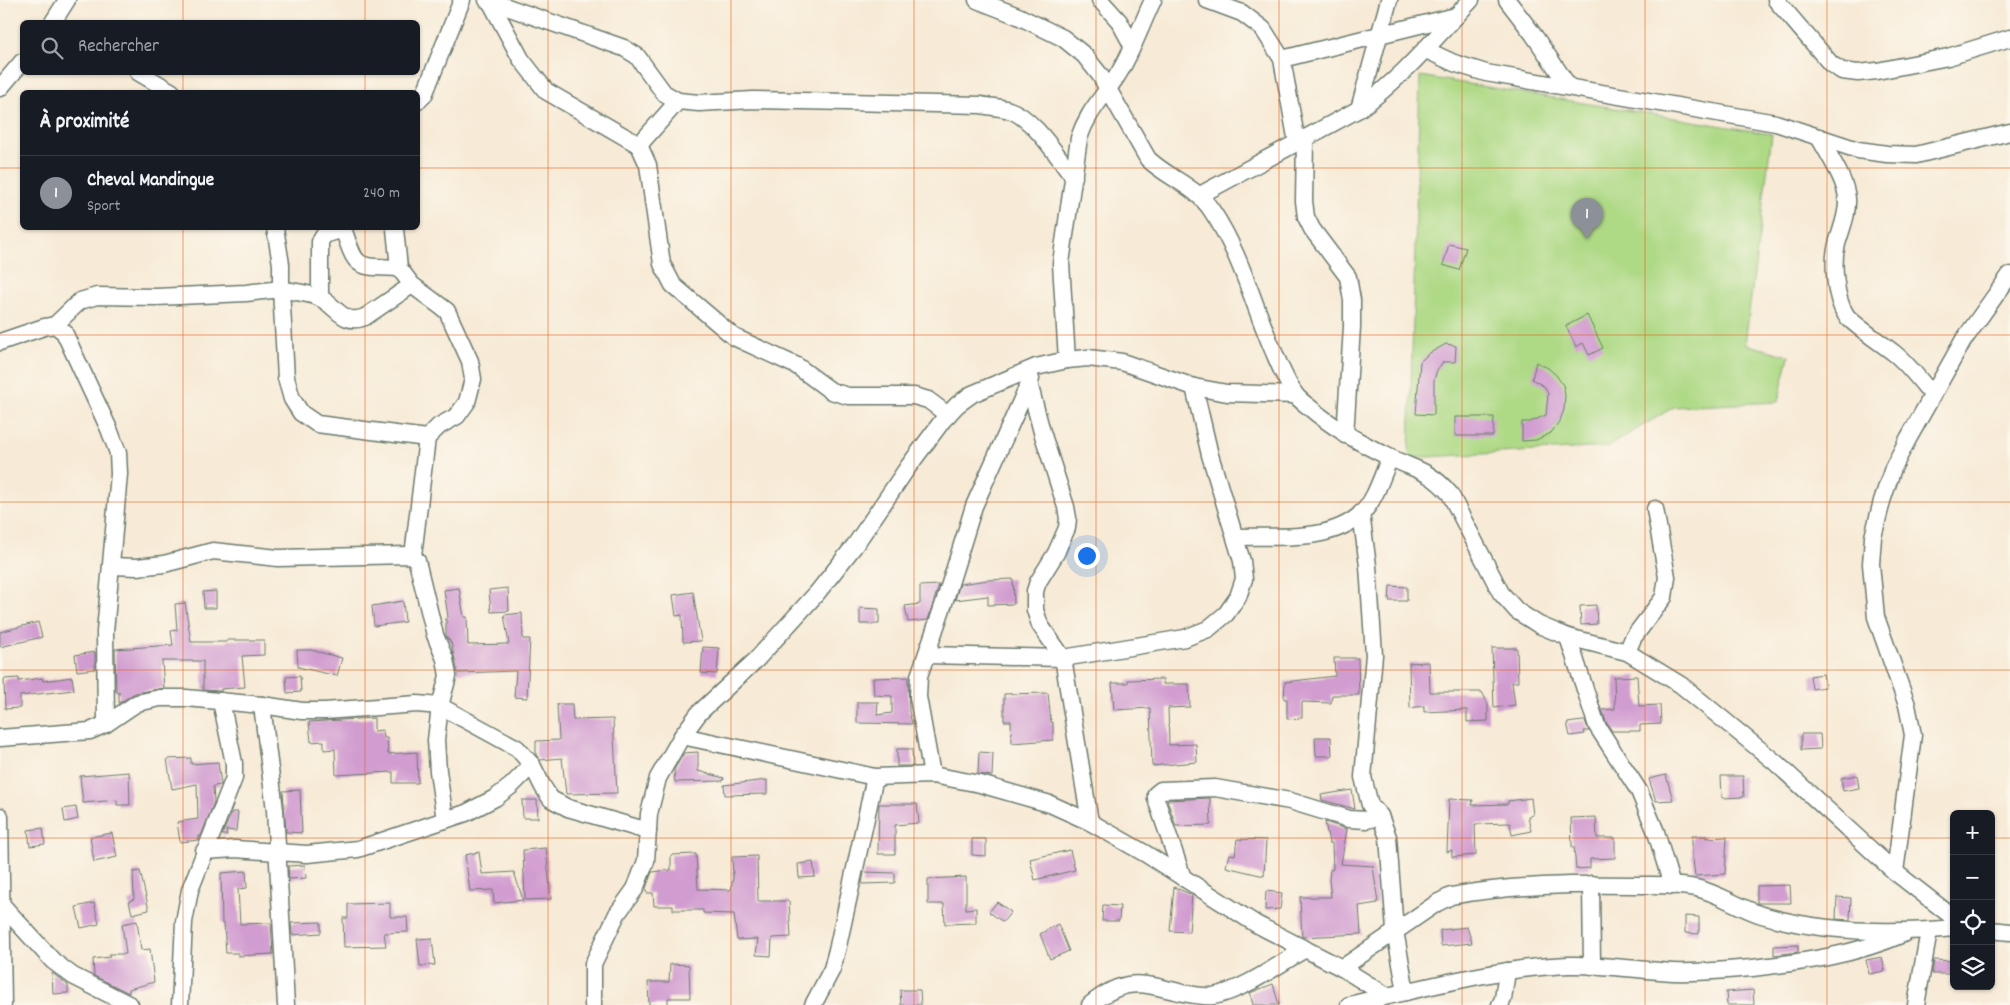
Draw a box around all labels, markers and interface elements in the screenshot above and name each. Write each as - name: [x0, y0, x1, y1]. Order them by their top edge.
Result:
- search box: [20, 20, 420, 75]
- icon: search: [38, 34, 66, 62]
- text: Rechercher: [78, 34, 159, 61]
- text: À proximité: [40, 108, 129, 138]
- text: Cheval Mandingue: [87, 168, 214, 195]
- text: 1: [54, 182, 58, 205]
- text: 240 m: [363, 182, 400, 205]
- text: Sport: [87, 195, 120, 218]
- pin: 1: [1571, 198, 1603, 239]
- your location: [1074, 543, 1100, 569]
- map controls: [1950, 810, 1995, 990]
- button: +: [1950, 810, 1995, 855]
- button: −: [1950, 855, 1995, 900]
- button: locate: [1950, 900, 1995, 945]
- button: layers: [1950, 945, 1995, 990]

